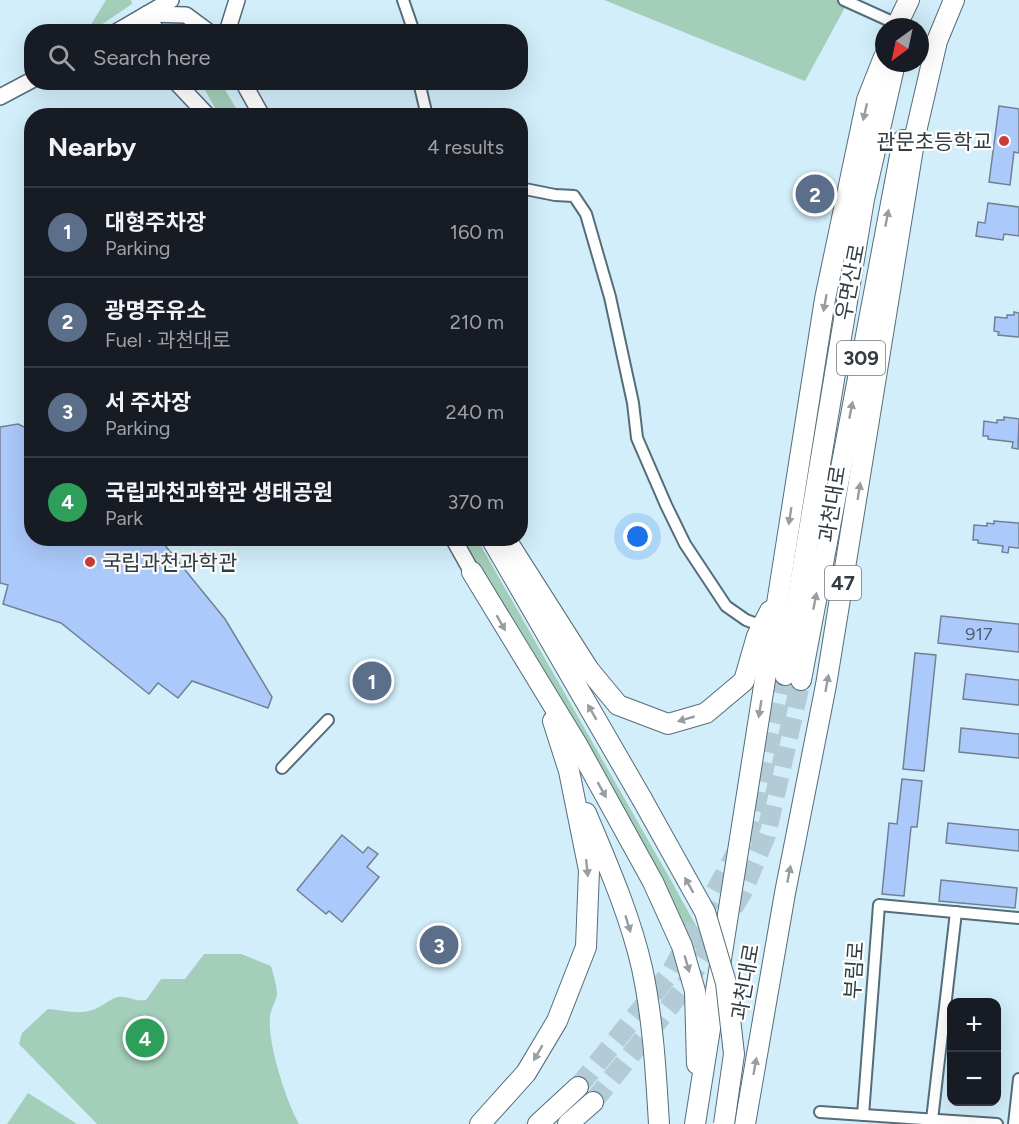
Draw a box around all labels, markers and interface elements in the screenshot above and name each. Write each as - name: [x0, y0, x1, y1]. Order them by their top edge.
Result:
- north arrow: [875, 18, 929, 72]
- search box: [24, 24, 528, 90]
- icon: search: [45, 41, 78, 74]
- text: Search here: [93, 44, 211, 71]
- one-way arrow: [859, 103, 869, 122]
- place label: 관문초등학교: [876, 129, 992, 154]
- text: Nearby: [48, 131, 136, 163]
- marker: 관문초등학교: [997, 134, 1011, 148]
- text: 4 results: [427, 135, 504, 159]
- pin: 2: [796, 172, 834, 216]
- one-way arrow: [883, 208, 892, 227]
- text: 대형주차장: [105, 209, 206, 236]
- text: 1: [63, 220, 72, 244]
- text: 160 m: [450, 220, 504, 244]
- text: Parking: [105, 236, 171, 260]
- street label: 우면산로: [830, 242, 870, 322]
- one-way arrow: [820, 294, 829, 313]
- text: 광명주유소: [105, 297, 206, 324]
- text: 2: [62, 310, 73, 334]
- text: 210 m: [450, 310, 504, 334]
- text: Fuel · 과천대로: [105, 328, 231, 352]
- road number: 309: [837, 341, 885, 375]
- text: 서 주차장: [105, 389, 191, 416]
- text: 3: [62, 400, 73, 424]
- text: 240 m: [446, 400, 504, 424]
- one-way arrow: [847, 400, 856, 419]
- text: Parking: [105, 416, 171, 440]
- street label: 과천대로: [814, 464, 850, 544]
- text: 국립과천과학관 생태공원: [105, 479, 333, 506]
- one-way arrow: [855, 481, 864, 500]
- text: 4: [61, 490, 74, 514]
- text: 370 m: [448, 490, 504, 514]
- text: Park: [105, 506, 143, 530]
- one-way arrow: [786, 507, 795, 526]
- your location: [623, 522, 652, 551]
- place label: 국립과천과학관: [102, 550, 237, 575]
- marker: 국립과천과학관: [83, 555, 97, 569]
- road number: 47: [825, 566, 861, 600]
- one-way arrow: [811, 592, 820, 611]
- one-way arrow: [496, 615, 506, 632]
- house number: 917: [965, 623, 993, 645]
- pin: 1: [352, 658, 392, 704]
- one-way arrow: [822, 673, 831, 692]
- one-way arrow: [755, 700, 764, 719]
- one-way arrow: [587, 703, 597, 720]
- one-way arrow: [677, 715, 695, 724]
- one-way arrow: [597, 782, 607, 799]
- one-way arrow: [582, 859, 592, 878]
- one-way arrow: [785, 865, 794, 884]
- one-way arrow: [684, 876, 694, 893]
- one-way arrow: [624, 915, 634, 933]
- pin: 3: [420, 922, 458, 968]
- street label: 부림로: [840, 940, 868, 1000]
- street label: 과천대로: [726, 942, 764, 1022]
- one-way arrow: [683, 955, 693, 974]
- map controls: [947, 998, 1001, 1106]
- button: +: [947, 998, 1001, 1052]
- pin: 4: [126, 1016, 164, 1060]
- one-way arrow: [533, 1045, 543, 1062]
- button: −: [947, 1052, 1001, 1106]
- one-way arrow: [751, 1057, 760, 1076]

